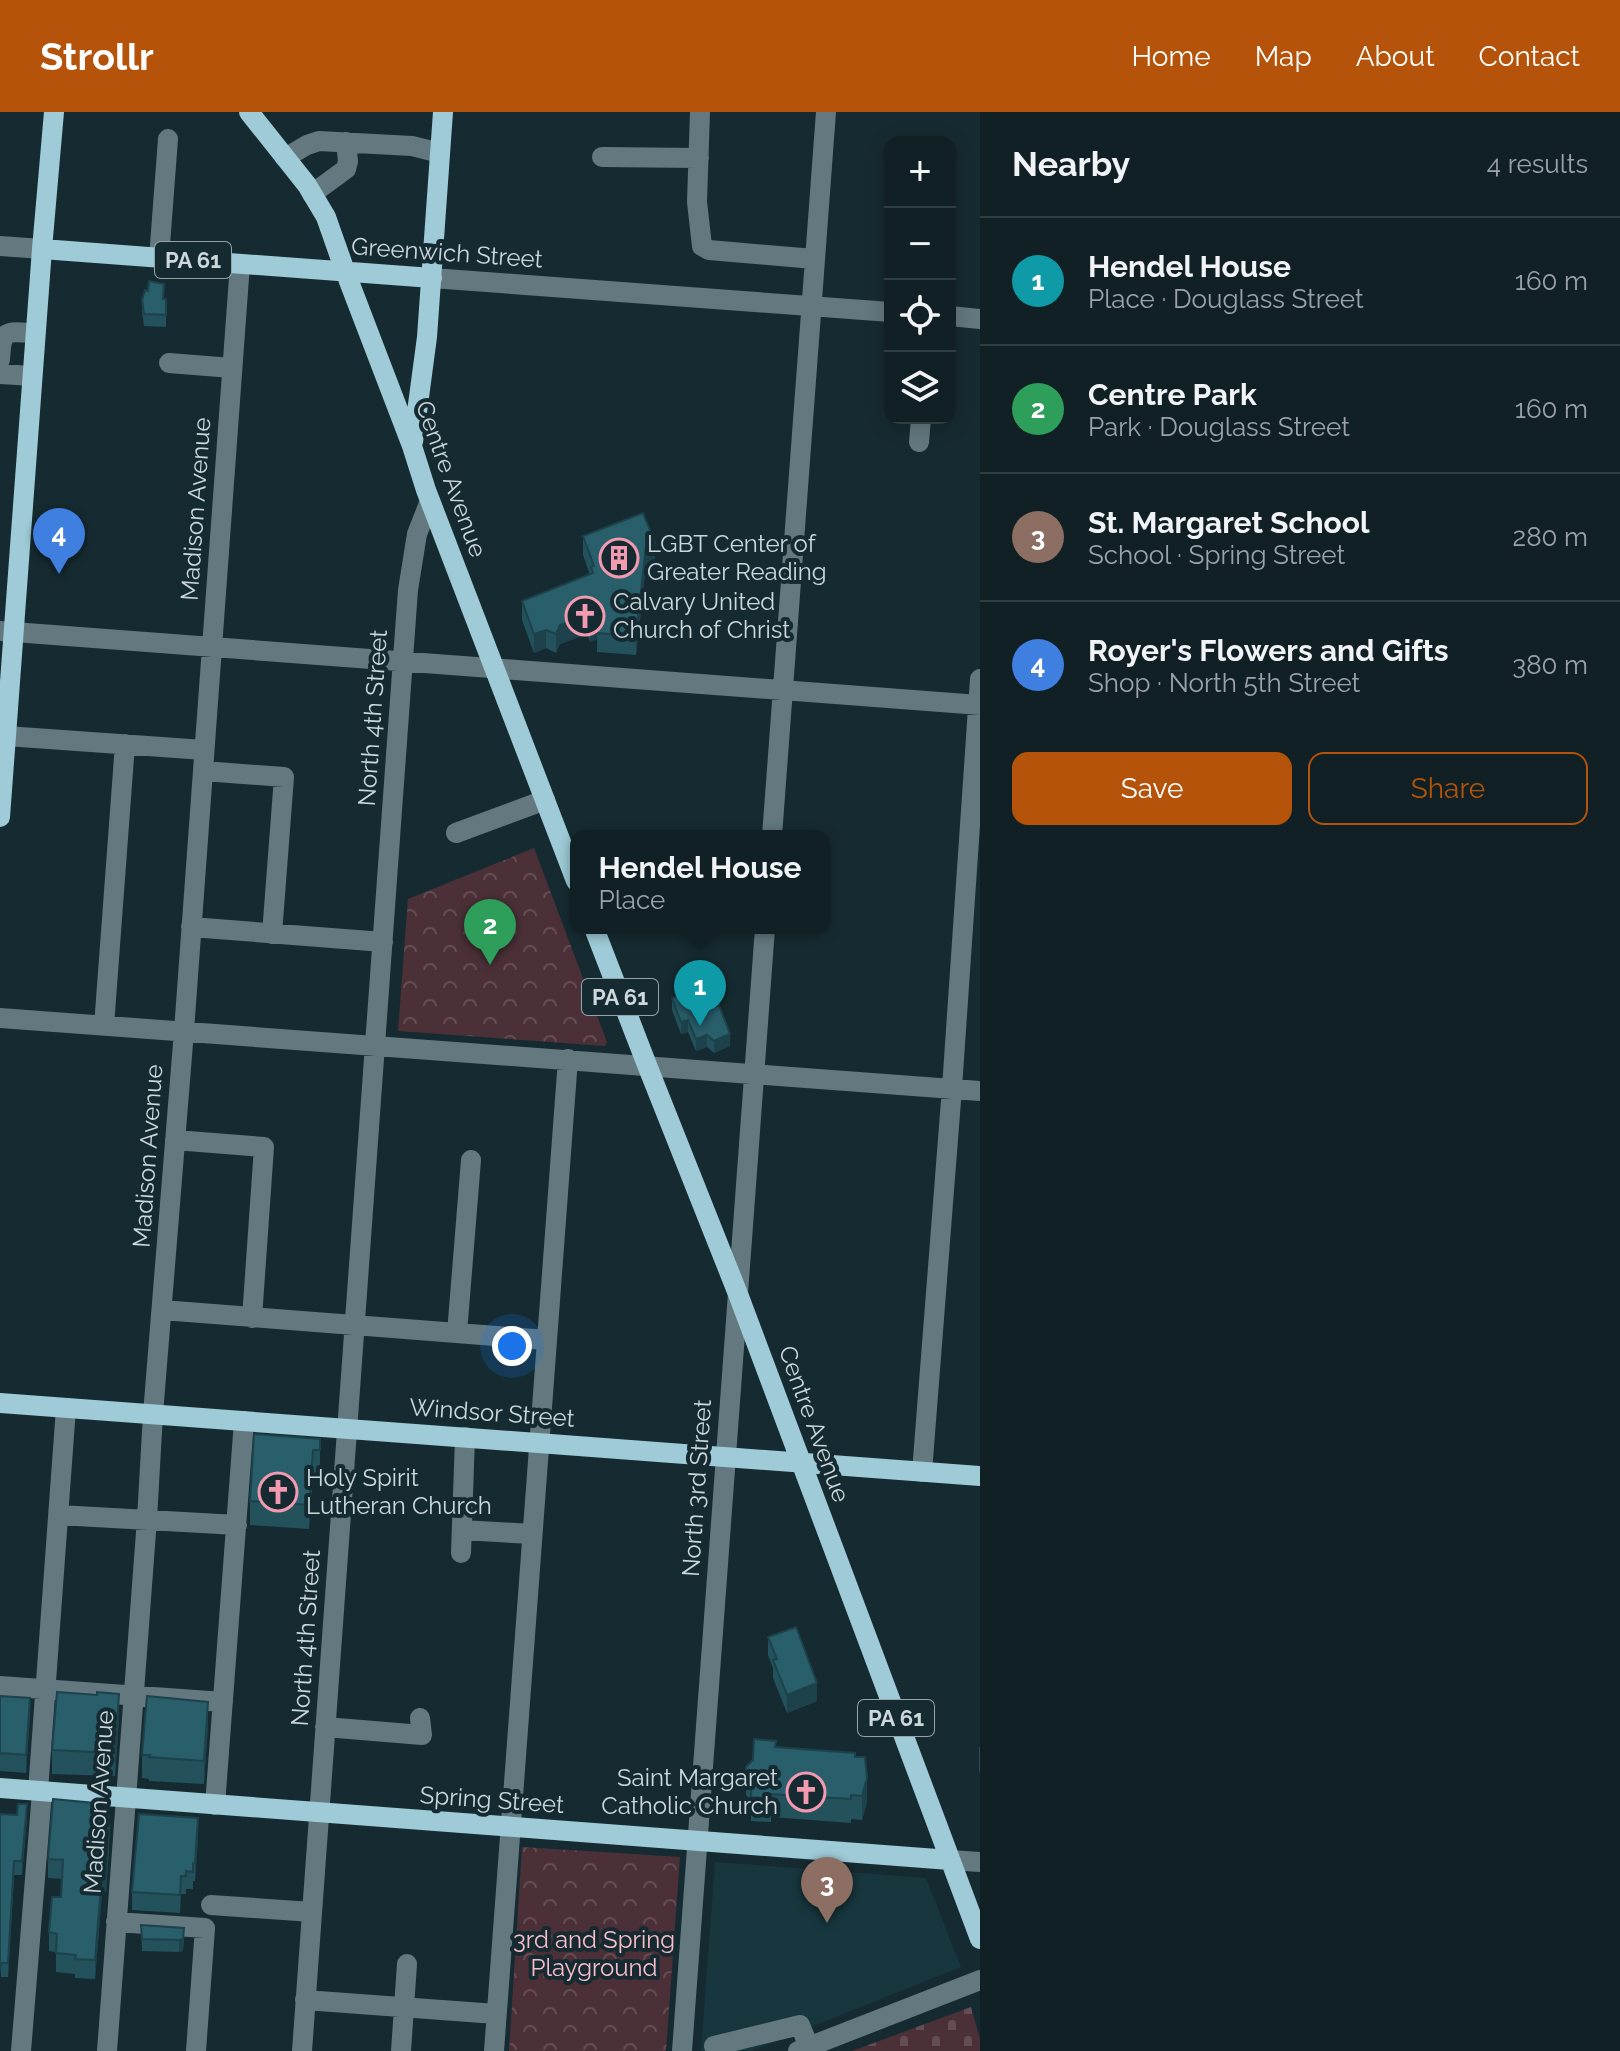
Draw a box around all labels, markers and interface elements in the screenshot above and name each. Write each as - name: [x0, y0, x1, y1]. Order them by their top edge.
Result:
- text: Strollr: [40, 34, 154, 79]
- text: Home: [1131, 40, 1211, 73]
- text: Map: [1255, 40, 1312, 73]
- text: About: [1356, 40, 1435, 73]
- text: Contact: [1479, 40, 1580, 73]
- map controls: [884, 136, 956, 424]
- button: +: [884, 136, 956, 208]
- text: Nearby: [1012, 144, 1130, 184]
- text: 4 results: [1487, 149, 1588, 179]
- button: −: [884, 208, 956, 280]
- street label: Greenwich Street: [350, 231, 544, 274]
- road number: PA 61: [155, 242, 231, 278]
- text: Hendel House: [1088, 249, 1291, 284]
- text: 1: [1032, 266, 1044, 296]
- text: 160 m: [1515, 266, 1588, 296]
- button: locate: [884, 280, 956, 352]
- text: Place · Douglass Street: [1088, 284, 1364, 314]
- button: layers: [884, 352, 956, 424]
- text: Centre Park: [1088, 377, 1257, 412]
- text: 2: [1031, 394, 1045, 424]
- text: 160 m: [1515, 394, 1588, 424]
- street label: Centre Avenue: [410, 397, 493, 561]
- text: Park · Douglass Street: [1088, 412, 1350, 442]
- street label: Madison Avenue: [175, 416, 216, 602]
- text: St. Margaret School: [1088, 505, 1369, 540]
- pin: 4: [33, 508, 85, 574]
- text: 3: [1031, 522, 1045, 552]
- text: 280 m: [1513, 522, 1588, 552]
- place label: LGBT Center of Greater Reading: [647, 529, 827, 586]
- building icon: LGBT Center of Greater Reading: [598, 537, 640, 579]
- text: School · Spring Street: [1088, 540, 1345, 570]
- place label: Calvary United Church of Christ: [613, 587, 790, 644]
- church icon: Calvary United Church of Christ: [564, 595, 606, 637]
- street label: North 4th Street: [352, 629, 393, 807]
- text: Royer's Flowers and Gifts: [1088, 633, 1449, 668]
- text: 4: [1031, 650, 1045, 680]
- text: 380 m: [1512, 650, 1588, 680]
- text: Shop · North 5th Street: [1088, 668, 1360, 698]
- button: Save: [1012, 752, 1292, 825]
- button: Share: [1308, 752, 1588, 825]
- popup: [570, 830, 830, 934]
- text: Hendel House: [599, 850, 802, 885]
- text: Place: [599, 885, 665, 915]
- pin: 2: [464, 899, 516, 965]
- pin: 1: [674, 960, 726, 1026]
- road number: PA 61: [582, 979, 658, 1015]
- street label: Madison Avenue: [127, 1063, 168, 1249]
- your location: [492, 1326, 532, 1366]
- street label: Centre Avenue: [773, 1342, 856, 1506]
- street label: Windsor Street: [408, 1392, 576, 1433]
- street label: North 3rd Street: [676, 1398, 717, 1578]
- place label: Holy Spirit Lutheran Church: [306, 1463, 492, 1520]
- church icon: Holy Spirit Lutheran Church: [257, 1471, 299, 1513]
- street label: North 4th Street: [285, 1549, 326, 1727]
- road number: PA 61: [858, 1700, 934, 1736]
- street label: Madison Avenue: [78, 1709, 119, 1895]
- place label: Saint Margaret Catholic Church: [601, 1763, 778, 1820]
- church icon: Saint Margaret Catholic Church: [785, 1771, 827, 1813]
- street label: Spring Street: [419, 1780, 565, 1819]
- pin: 3: [801, 1857, 853, 1923]
- park label: 3rd and Spring Playground: [513, 1925, 675, 1982]

